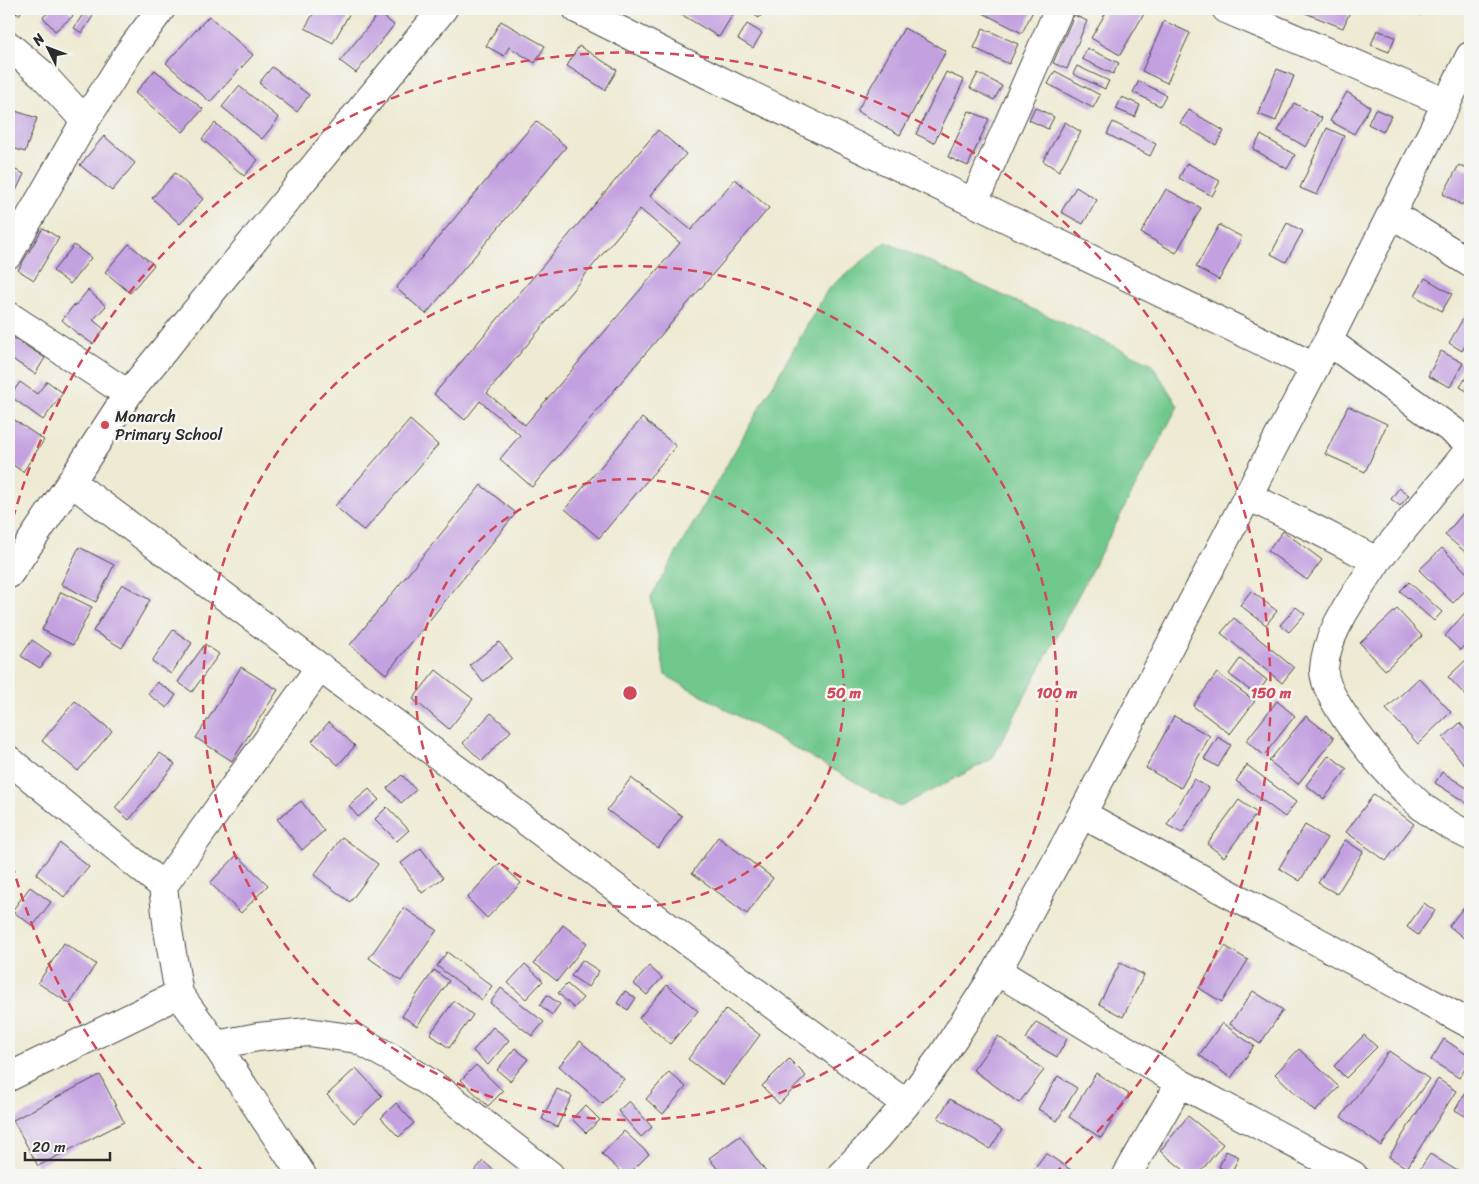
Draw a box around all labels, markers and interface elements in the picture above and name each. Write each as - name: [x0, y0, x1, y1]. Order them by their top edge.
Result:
- north arrow: [22, 22, 72, 72]
- text: N: [26, 27, 51, 52]
- place label: Monarch Primary School: [115, 402, 223, 449]
- marker: Monarch Primary School: [99, 419, 111, 431]
- text: 50 m: [827, 680, 862, 706]
- text: 100 m: [1037, 680, 1078, 706]
- text: 150 m: [1251, 680, 1292, 706]
- centre of rings: [621, 684, 639, 702]
- scale bar: [25, 1129, 110, 1161]
- text: 20 m: [32, 1134, 66, 1160]

